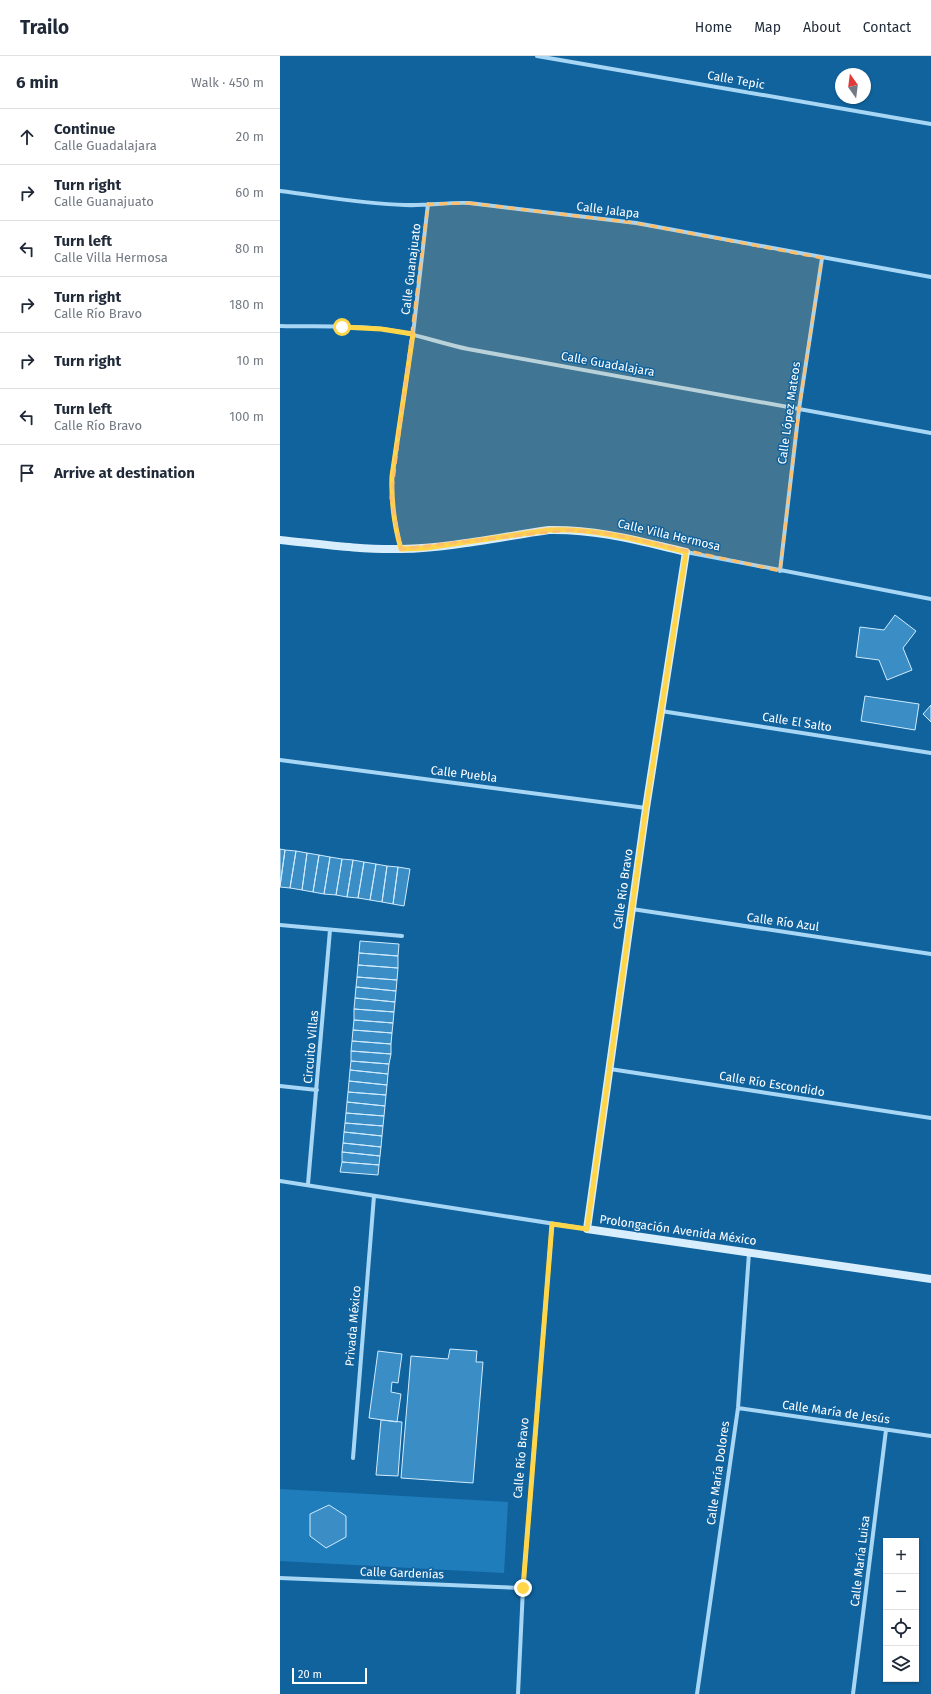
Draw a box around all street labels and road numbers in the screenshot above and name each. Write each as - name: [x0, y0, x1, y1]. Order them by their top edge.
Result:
- street label: Calle Tepic: [706, 68, 766, 92]
- street label: Calle Jalapa: [576, 199, 640, 221]
- street label: Calle Guanajuato: [398, 222, 424, 316]
- street label: Calle Guadalajara: [560, 349, 656, 379]
- street label: Calle López Mateos: [775, 360, 803, 465]
- street label: Calle Villa Hermosa: [616, 516, 722, 554]
- street label: Calle El Salto: [761, 710, 833, 734]
- street label: Calle Puebla: [430, 763, 498, 785]
- street label: Calle Río Bravo: [610, 848, 636, 930]
- street label: Calle Río Azul: [746, 910, 821, 934]
- street label: Circuito Villas: [301, 1009, 321, 1084]
- street label: Calle Río Escondido: [718, 1069, 826, 1099]
- street label: Prolongación Avenida México: [599, 1212, 757, 1248]
- street label: Privada México: [342, 1285, 364, 1367]
- street label: Calle María de Jesús: [781, 1398, 891, 1427]
- street label: Calle Río Bravo: [510, 1417, 532, 1499]
- street label: Calle María Dolores: [704, 1420, 732, 1526]
- street label: Calle María Luisa: [847, 1515, 873, 1607]
- street label: Calle Gardenías: [360, 1565, 445, 1581]

